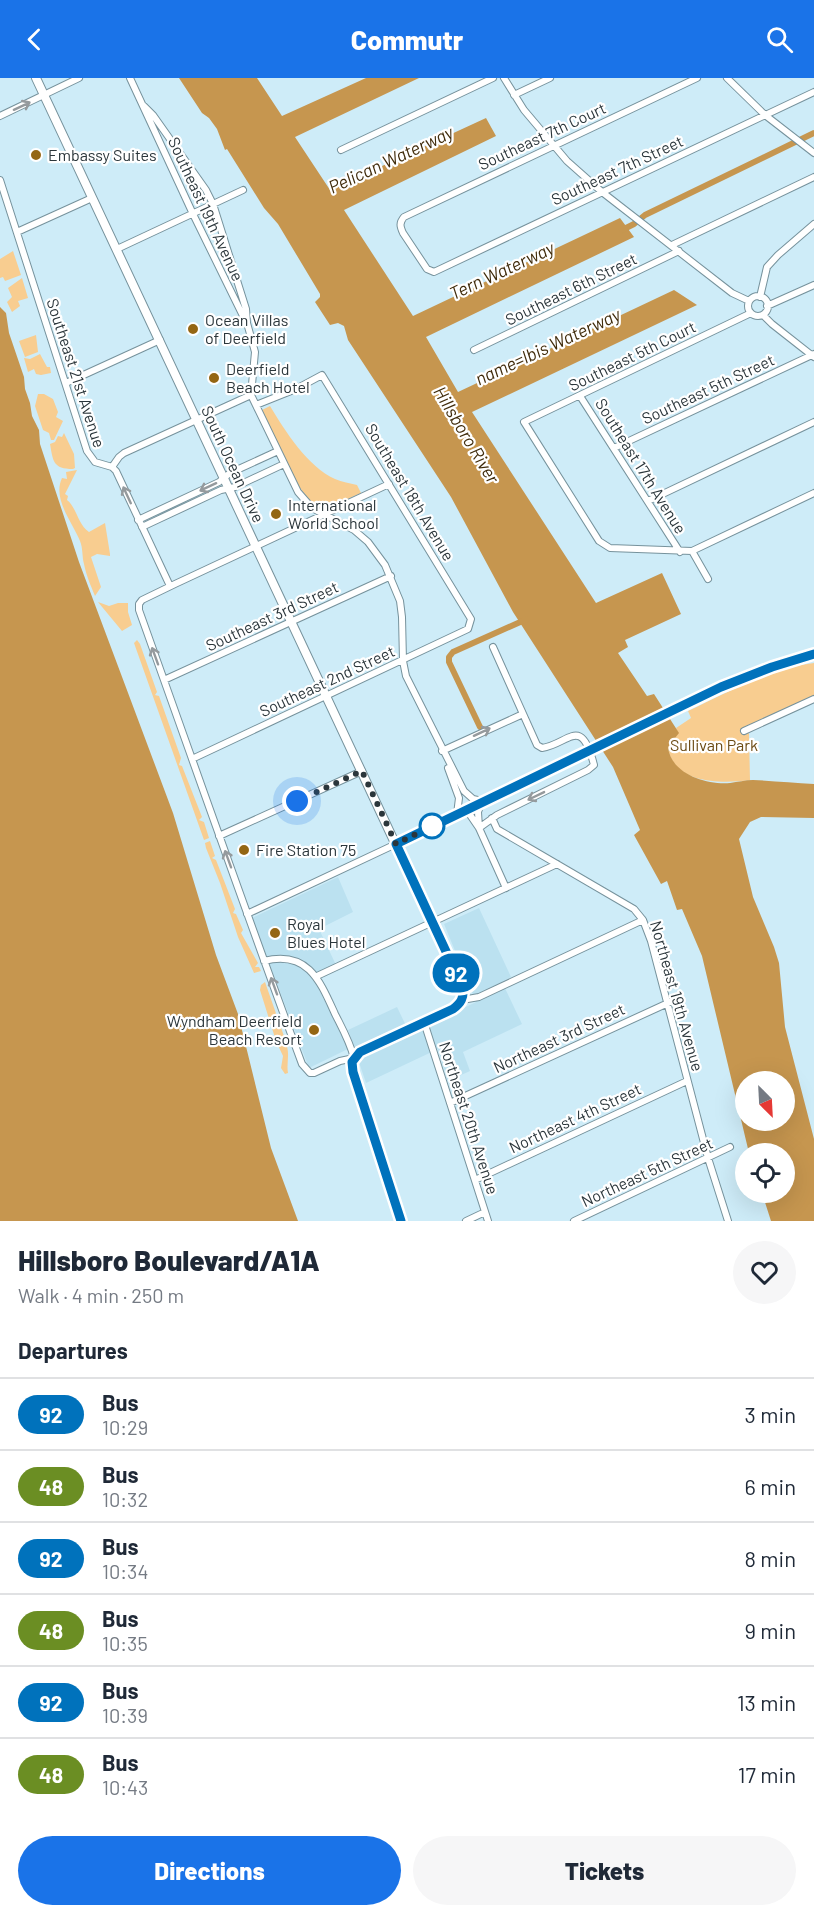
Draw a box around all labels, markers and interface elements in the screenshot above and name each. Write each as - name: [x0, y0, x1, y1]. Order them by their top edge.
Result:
- icon: back: [18, 23, 51, 56]
- text: Commutr: [351, 23, 463, 55]
- icon: search: [763, 23, 796, 56]
- street label: Southeast 7th Court: [475, 98, 609, 173]
- one-way arrow: [13, 100, 31, 111]
- water label: Pelican Waterway: [325, 120, 457, 198]
- street label: Southeast 7th Street: [548, 131, 686, 208]
- street label: Southeast 19th Avenue: [165, 134, 248, 284]
- place label: Embassy Suites: [48, 145, 157, 164]
- marker: Embassy Suites: [29, 148, 43, 162]
- water label: Tern Waterway: [446, 236, 558, 304]
- street label: Southeast 6th Street: [502, 248, 640, 329]
- street label: Southeast 21st Avenue: [43, 296, 110, 450]
- water label: name=Ibis Waterway: [471, 302, 625, 389]
- place label: Ocean Villas of Deerfield: [205, 310, 288, 347]
- street label: Southeast 5th Court: [565, 317, 698, 395]
- marker: Ocean Villas of Deerfield: [186, 322, 200, 336]
- street label: Southeast 5th Street: [639, 350, 777, 428]
- place label: Deerfield Beach Hotel: [226, 359, 310, 396]
- marker: Deerfield Beach Hotel: [207, 371, 221, 385]
- water label: Hillsboro River: [429, 382, 505, 488]
- street label: Southeast 17th Avenue: [592, 395, 691, 537]
- street label: South Ocean Drive: [198, 402, 269, 525]
- street label: Southeast 18th Avenue: [362, 420, 459, 564]
- one-way arrow: [199, 482, 217, 494]
- one-way arrow: [121, 487, 133, 505]
- place label: International World School: [288, 495, 379, 532]
- marker: International World School: [269, 507, 283, 521]
- street label: Southeast 3rd Street: [203, 577, 341, 655]
- street label: Southeast 2nd Street: [256, 641, 397, 720]
- one-way arrow: [149, 647, 160, 665]
- one-way arrow: [473, 726, 491, 738]
- park label: Sullivan Park: [670, 735, 758, 754]
- your location: [282, 786, 312, 816]
- one-way arrow: [527, 790, 545, 802]
- unlabelled marker: [419, 813, 445, 839]
- place label: Fire Station 75: [256, 840, 356, 859]
- marker: Fire Station 75: [237, 843, 251, 857]
- one-way arrow: [221, 850, 232, 869]
- place label: Royal Blues Hotel: [287, 914, 365, 951]
- street label: Northeast 19th Avenue: [647, 918, 708, 1073]
- marker: Royal Blues Hotel: [268, 926, 282, 940]
- line badge: 92: [429, 954, 483, 992]
- text: 92: [445, 961, 467, 986]
- one-way arrow: [267, 977, 278, 996]
- street label: Northeast 3rd Street: [490, 999, 628, 1076]
- place label: Wyndham Deerfield Beach Resort: [167, 1011, 302, 1048]
- marker: Wyndham Deerfield Beach Resort: [307, 1023, 321, 1037]
- street label: Northeast 20th Avenue: [436, 1039, 503, 1197]
- north arrow: [735, 1071, 795, 1131]
- map controls: [735, 1071, 795, 1203]
- street label: Northeast 4th Street: [506, 1079, 644, 1156]
- street label: Northeast 5th Street: [578, 1133, 716, 1210]
- button: locate: [735, 1143, 795, 1203]
- button: heart: [733, 1241, 796, 1304]
- text: Hillsboro Boulevard/A1A: [18, 1243, 320, 1277]
- text: Walk · 4 min · 250 m: [18, 1283, 184, 1307]
- text: Departures: [18, 1337, 128, 1363]
- text: Bus: [102, 1389, 139, 1415]
- text: 3 min: [745, 1401, 796, 1427]
- text: 92: [40, 1402, 62, 1427]
- text: 10:29: [102, 1415, 148, 1439]
- text: Bus: [102, 1461, 139, 1487]
- text: 6 min: [745, 1473, 796, 1499]
- text: 48: [39, 1474, 63, 1499]
- text: 10:32: [102, 1487, 148, 1511]
- text: Bus: [102, 1533, 139, 1559]
- text: 8 min: [744, 1545, 796, 1571]
- text: 92: [40, 1546, 62, 1571]
- text: 10:34: [102, 1559, 148, 1583]
- text: Bus: [102, 1605, 139, 1631]
- text: 9 min: [744, 1617, 796, 1643]
- text: 48: [39, 1618, 63, 1643]
- text: 10:35: [102, 1631, 148, 1655]
- text: Bus: [102, 1677, 139, 1703]
- text: 13 min: [737, 1689, 796, 1715]
- text: 92: [40, 1690, 62, 1715]
- text: 10:39: [102, 1703, 148, 1727]
- text: Bus: [102, 1749, 139, 1775]
- text: 17 min: [738, 1761, 796, 1787]
- text: 48: [39, 1762, 63, 1787]
- text: 10:43: [102, 1775, 148, 1799]
- button: Directions: [18, 1836, 401, 1905]
- button: Tickets: [413, 1836, 796, 1905]

